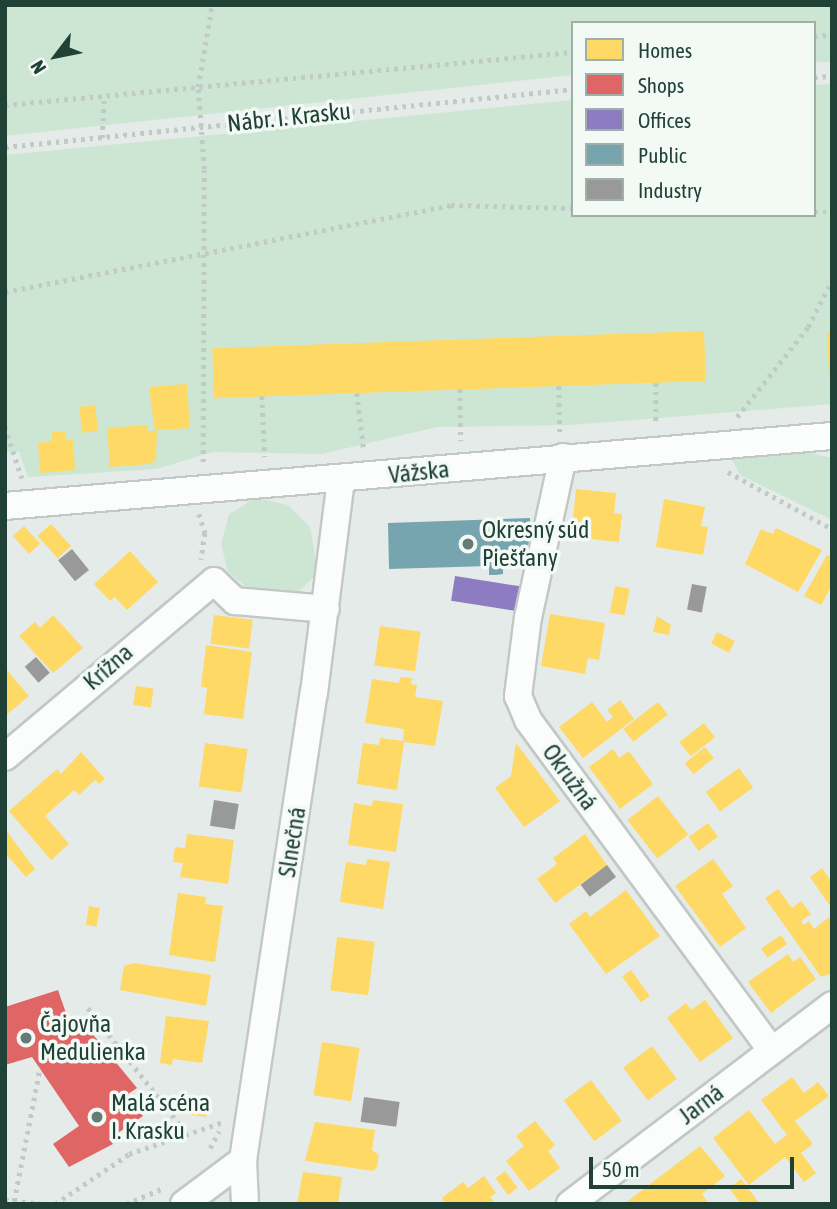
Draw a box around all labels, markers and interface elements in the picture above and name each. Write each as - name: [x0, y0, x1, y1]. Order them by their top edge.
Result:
- north arrow: [21, 21, 91, 91]
- legend: [571, 21, 816, 217]
- text: Homes: [638, 38, 692, 62]
- text: N: [26, 57, 50, 78]
- text: Shops: [638, 73, 684, 97]
- street label: Nábr. I. Krasku: [226, 96, 352, 138]
- text: Offices: [638, 108, 691, 132]
- text: Public: [638, 143, 687, 167]
- text: Industry: [638, 178, 702, 202]
- street label: Vážska: [387, 454, 451, 490]
- place label: Okresný súd Piešťany: [482, 516, 589, 572]
- marker: Okresný súd Piešťany: [460, 536, 476, 552]
- street label: Krížna: [77, 638, 139, 696]
- street label: Okružná: [536, 738, 604, 816]
- street label: Slnečná: [272, 805, 312, 879]
- place label: Čajovňa Medulienka: [40, 1010, 146, 1066]
- marker: Čajovňa Medulienka: [18, 1030, 34, 1046]
- street label: Jarná: [673, 1078, 729, 1130]
- place label: Malá scéna I. Krasku: [111, 1089, 210, 1145]
- marker: Malá scéna I. Krasku: [89, 1109, 105, 1125]
- scale bar: [592, 1142, 797, 1186]
- text: 50 m: [602, 1157, 640, 1181]

